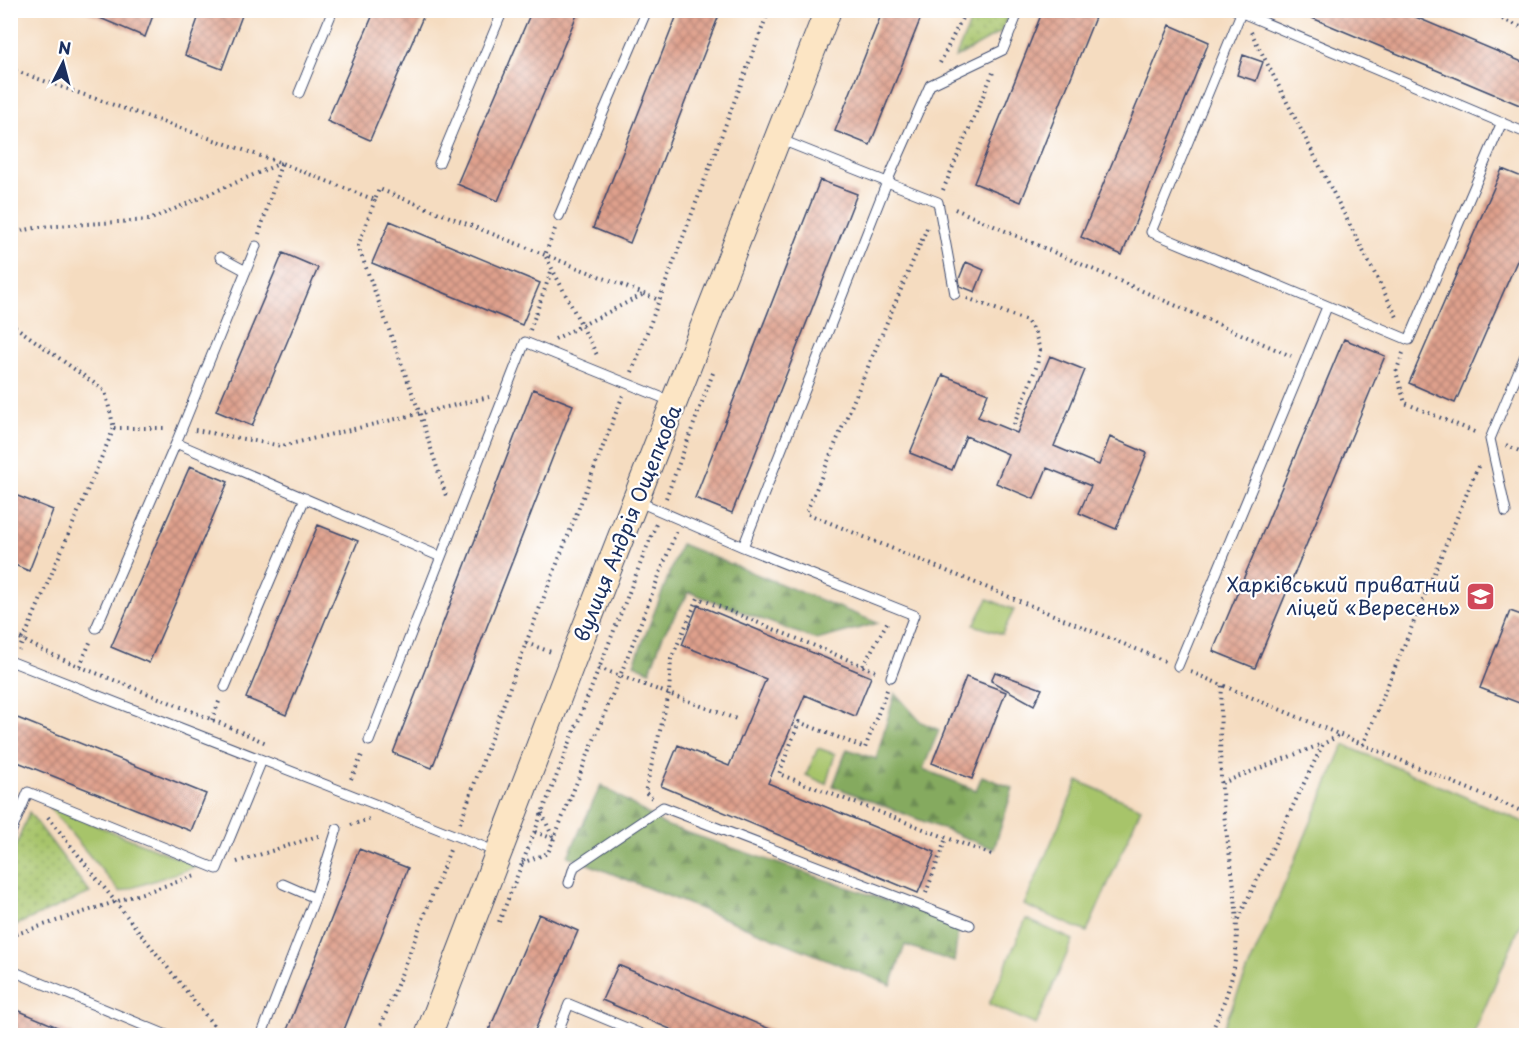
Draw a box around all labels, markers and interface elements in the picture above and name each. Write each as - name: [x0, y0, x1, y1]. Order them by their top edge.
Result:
- north arrow: [33, 33, 93, 93]
- text: N: [57, 34, 72, 60]
- street label: вулиця Андрія Ощепкова: [566, 400, 689, 646]
- place label: Харківський приватний ліцей «Вересень»: [1227, 569, 1460, 622]
- school or university icon: Харківський приватний ліцей «Вересень»: [1465, 580, 1497, 612]

